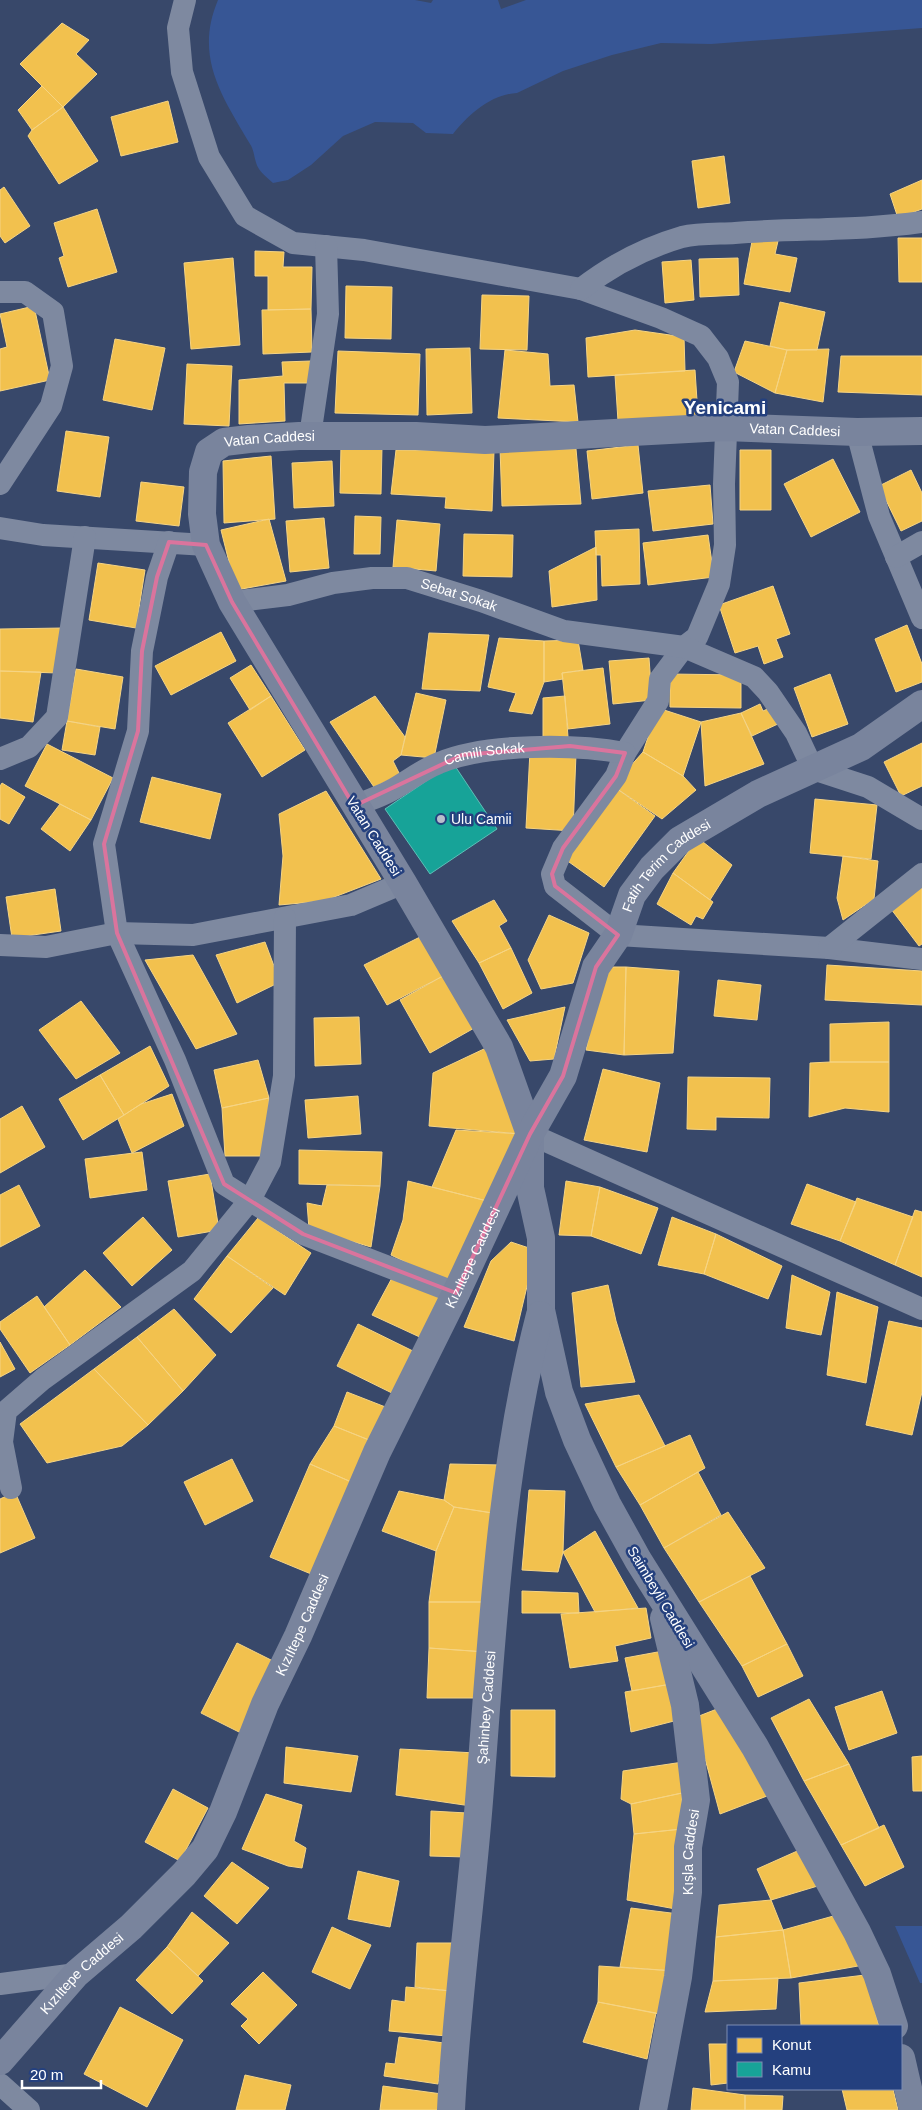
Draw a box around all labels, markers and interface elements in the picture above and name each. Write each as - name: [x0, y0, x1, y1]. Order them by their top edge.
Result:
- district label: Yenicami: [684, 397, 766, 418]
- street label: Vatan Caddesi: [749, 420, 841, 439]
- street label: Vatan Caddesi: [223, 428, 315, 450]
- street label: Sebat Sokak: [419, 575, 501, 615]
- street label: Camili Sokak: [442, 739, 526, 768]
- street label: Vatan Caddesi: [343, 793, 405, 879]
- place label: Ulu Camii: [451, 811, 512, 827]
- marker: Ulu Camii: [435, 813, 447, 825]
- street label: Fatih Terim Caddesi: [619, 816, 713, 914]
- street label: Kızıltepe Caddesi: [442, 1204, 503, 1311]
- street label: Saimbeyli Caddesi: [624, 1543, 698, 1651]
- street label: Kızıltepe Caddesi: [272, 1571, 332, 1678]
- street label: Şahinbey Caddesi: [474, 1650, 498, 1765]
- street label: Kışla Caddesi: [680, 1808, 702, 1895]
- street label: Kızıltepe Caddesi: [37, 1929, 126, 2017]
- legend: [727, 2025, 902, 2090]
- text: Konut: [772, 2036, 812, 2053]
- scale bar: [22, 2058, 101, 2090]
- text: Kamu: [772, 2061, 811, 2078]
- text: 20 m: [30, 2066, 63, 2083]

